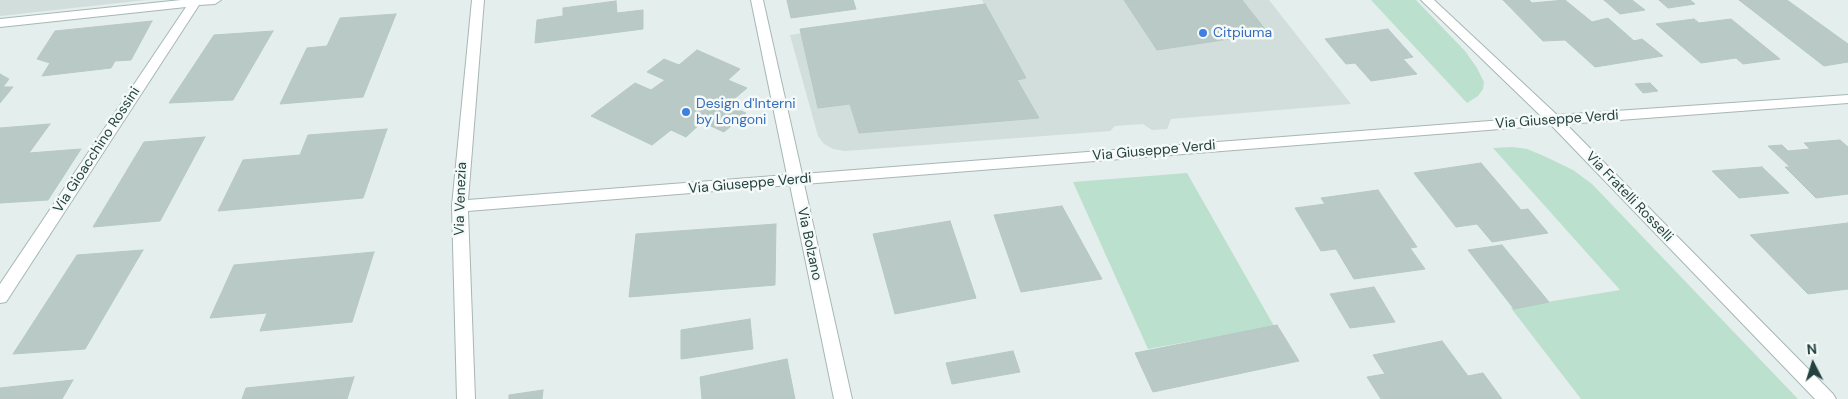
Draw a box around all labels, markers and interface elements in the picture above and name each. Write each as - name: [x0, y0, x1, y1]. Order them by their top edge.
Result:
- place label: Citpiuma: [1213, 25, 1272, 41]
- marker: Citpiuma: [1197, 27, 1209, 39]
- street label: Via Gioacchino Rossini: [50, 84, 144, 216]
- place label: Design d'Interni by Longoni: [696, 96, 796, 128]
- marker: Design d'Interni by Longoni: [680, 106, 692, 118]
- street label: Via Giuseppe Verdi: [1495, 107, 1619, 133]
- street label: Via Giuseppe Verdi: [1092, 137, 1216, 165]
- street label: Via Fratelli Rosselli: [1582, 149, 1676, 245]
- street label: Via Venezia: [451, 162, 471, 236]
- street label: Via Giuseppe Verdi: [688, 170, 812, 198]
- street label: Via Bolzano: [793, 206, 825, 282]
- north arrow: [1788, 339, 1838, 389]
- text: N: [1806, 340, 1818, 358]

